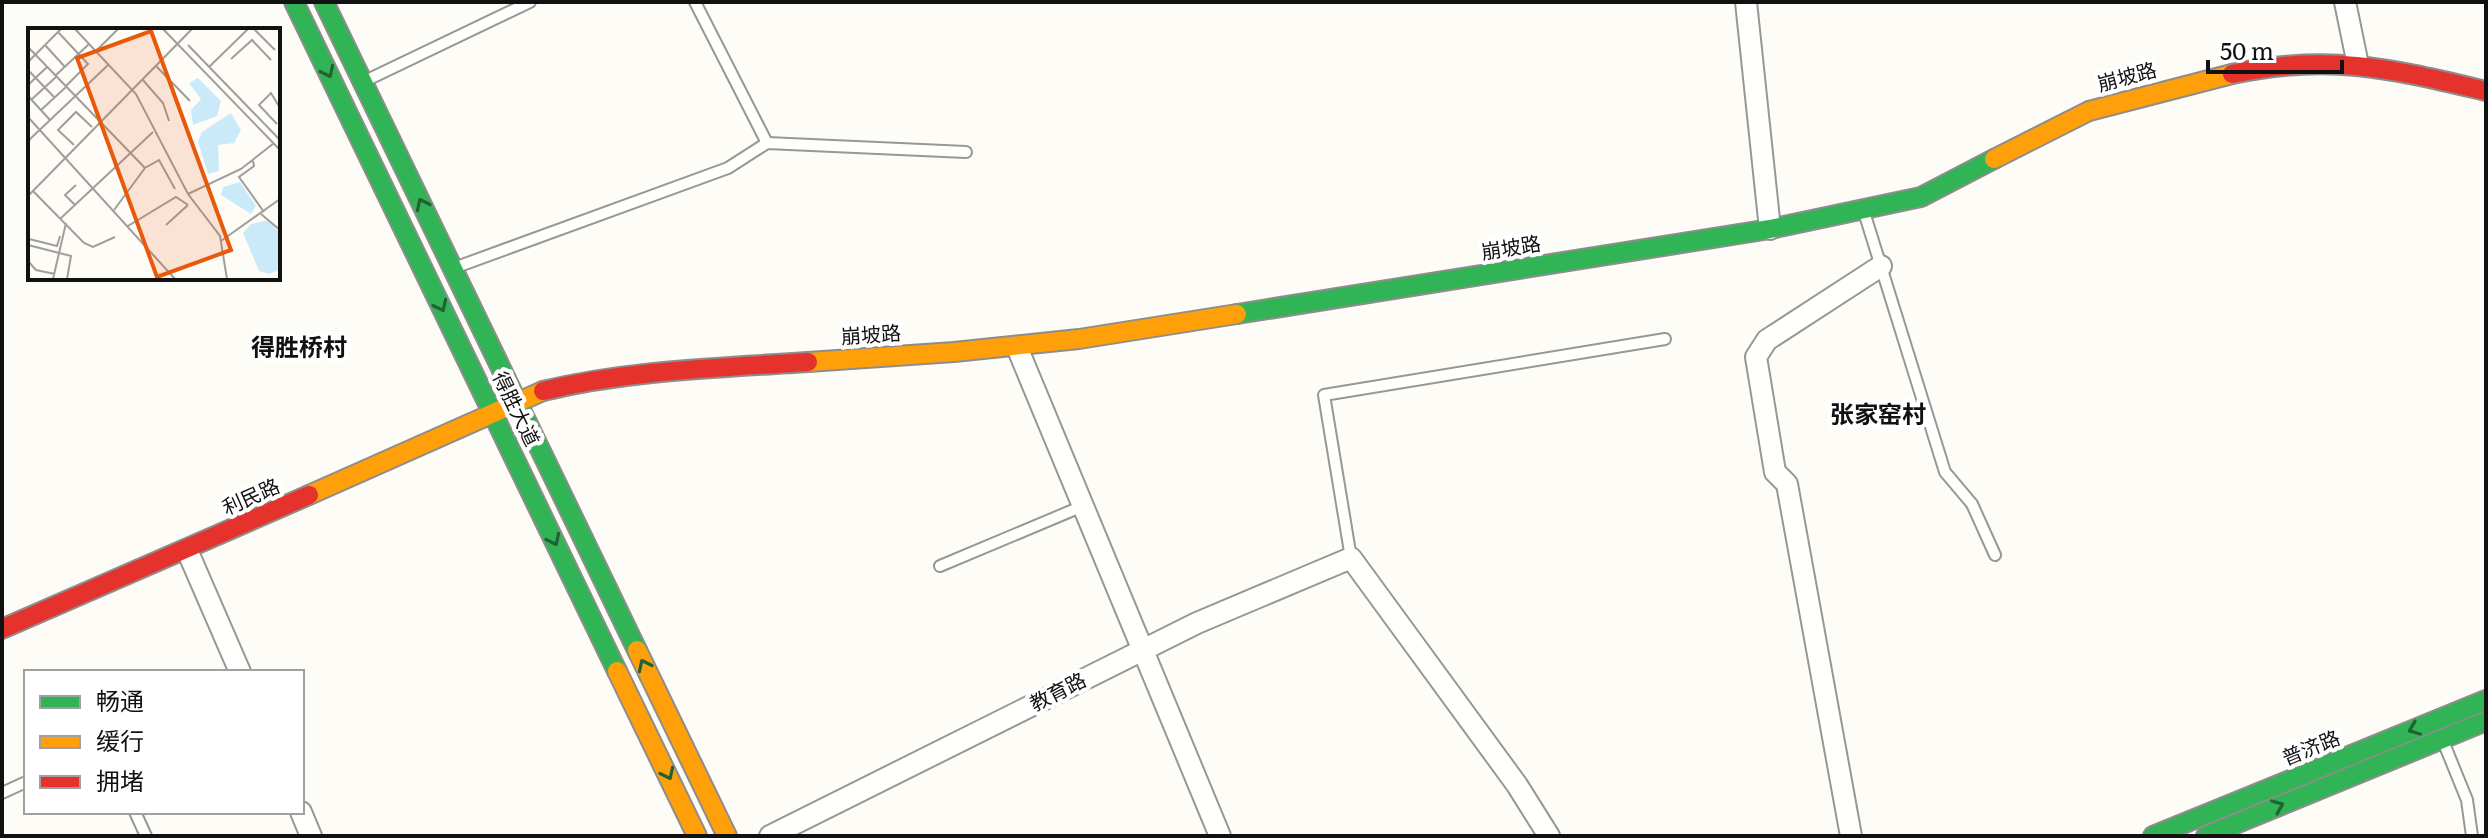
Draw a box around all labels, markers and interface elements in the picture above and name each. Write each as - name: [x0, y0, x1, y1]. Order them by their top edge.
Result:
- scale bar: [2208, 24, 2342, 74]
- inset map: [28, 28, 280, 280]
- text: 50 m: [2220, 32, 2274, 67]
- street label: 崩坡路: [2094, 53, 2159, 97]
- one-way arrow: [318, 64, 334, 79]
- one-way arrow: [416, 197, 432, 212]
- street label: 崩坡路: [1479, 227, 1543, 266]
- one-way arrow: [431, 298, 447, 313]
- street label: 崩坡路: [840, 316, 902, 350]
- district label: 得胜桥村: [251, 328, 347, 363]
- street label: 得胜大道: [487, 366, 549, 451]
- district label: 张家窑村: [1830, 395, 1926, 430]
- street label: 利民路: [217, 469, 284, 521]
- one-way arrow: [545, 532, 560, 547]
- one-way arrow: [638, 659, 654, 673]
- street label: 教育路: [1024, 663, 1091, 717]
- legend: [24, 670, 304, 814]
- text: 畅通: [96, 682, 144, 717]
- one-way arrow: [2408, 720, 2422, 736]
- street label: 普济路: [2277, 721, 2344, 771]
- text: 缓行: [96, 722, 144, 757]
- text: 拥堵: [96, 762, 144, 797]
- one-way arrow: [658, 766, 674, 781]
- one-way arrow: [2270, 800, 2285, 816]

